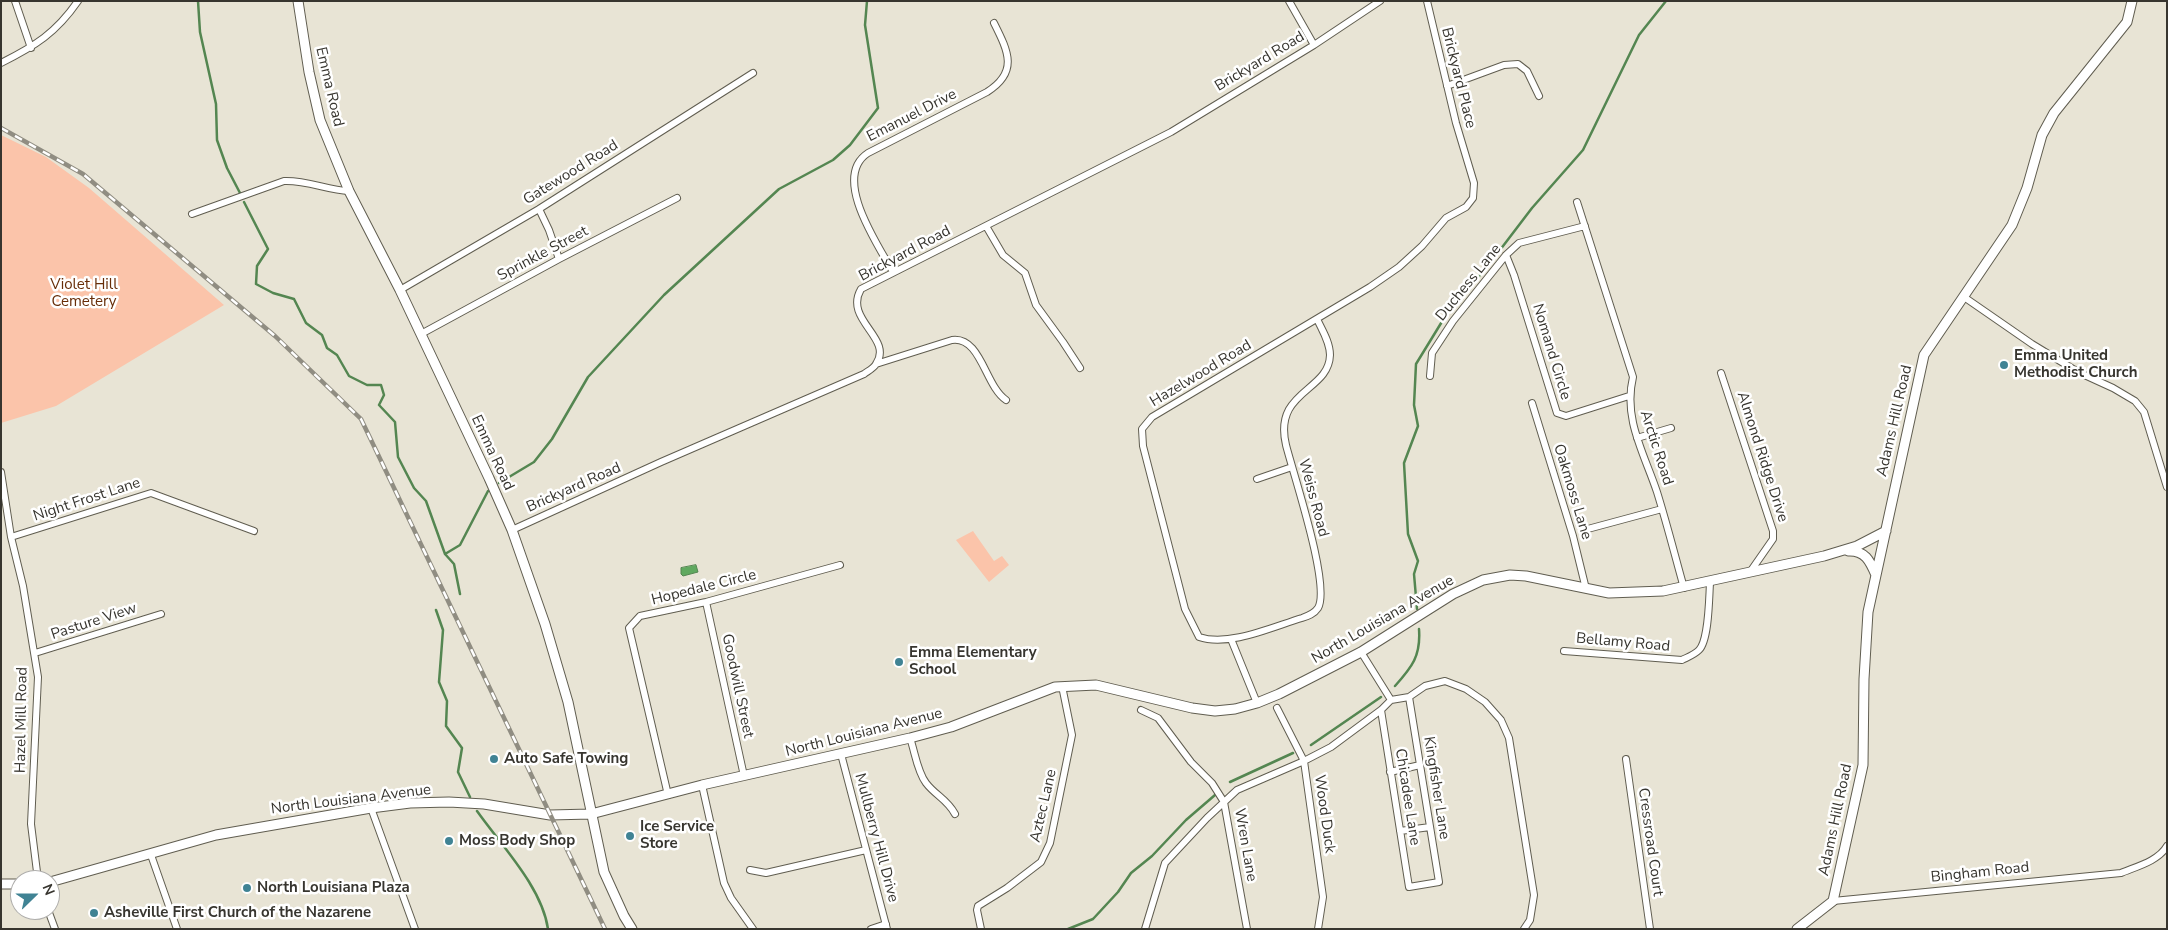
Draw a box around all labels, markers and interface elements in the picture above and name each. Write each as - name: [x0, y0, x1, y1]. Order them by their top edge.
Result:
- street label: Brickyard Place: [1437, 26, 1479, 130]
- street label: Brickyard Road: [1212, 28, 1308, 96]
- street label: Emma Road: [311, 45, 347, 129]
- street label: Emanuel Drive: [864, 86, 960, 146]
- street label: Gatewood Road: [520, 137, 622, 209]
- street label: Brickyard Road: [856, 222, 954, 286]
- street label: Sprinkle Street: [495, 223, 591, 285]
- street label: Duchess Lane: [1432, 241, 1506, 325]
- park label: Violet Hill Cemetery: [50, 276, 118, 311]
- street label: Nomand Circle: [1528, 302, 1574, 402]
- street label: Hazelwood Road: [1147, 337, 1255, 411]
- place label: Emma United Methodist Church: [2014, 347, 2137, 382]
- marker: Emma United Methodist Church: [1998, 359, 2010, 371]
- street label: Adams Hill Road: [1873, 363, 1917, 479]
- street label: Almond Ridge Drive: [1732, 389, 1792, 525]
- street label: Arctic Road: [1635, 408, 1677, 488]
- street label: Emma Road: [467, 412, 517, 494]
- street label: Oakmoss Lane: [1549, 442, 1595, 542]
- street label: Weiss Road: [1294, 457, 1332, 539]
- street label: Brickyard Road: [524, 459, 624, 517]
- street label: Night Frost Lane: [31, 474, 143, 526]
- street label: Hopedale Circle: [650, 566, 758, 610]
- street label: North Louisiana Avenue: [1309, 572, 1457, 668]
- street label: Pasture View: [49, 600, 139, 644]
- street label: Bellamy Road: [1575, 630, 1671, 656]
- street label: Goodwill Street: [717, 632, 757, 740]
- place label: Emma Elementary School: [909, 644, 1037, 679]
- marker: Emma Elementary School: [893, 656, 905, 668]
- street label: Hazel Mill Road: [12, 667, 32, 773]
- street label: North Louisiana Avenue: [784, 705, 944, 761]
- street label: Kingfisher Lane: [1419, 735, 1453, 841]
- street label: Chicadee Lane: [1390, 747, 1424, 847]
- place label: Auto Safe Towing: [504, 750, 628, 768]
- marker: Auto Safe Towing: [488, 753, 500, 765]
- street label: Adams Hill Road: [1815, 762, 1857, 878]
- street label: Aztec Lane: [1027, 768, 1061, 844]
- street label: Mullberry Hill Drive: [850, 772, 902, 904]
- street label: Wood Duck: [1310, 774, 1338, 854]
- street label: North Louisiana Avenue: [270, 781, 432, 819]
- street label: Cressroad Court: [1633, 787, 1667, 897]
- street label: Wren Lane: [1230, 807, 1260, 883]
- place label: Ice Service Store: [640, 818, 714, 853]
- marker: Ice Service Store: [624, 830, 636, 842]
- place label: Moss Body Shop: [459, 832, 575, 850]
- marker: Moss Body Shop: [443, 835, 455, 847]
- street label: Bingham Road: [1930, 859, 2030, 887]
- north arrow: [10, 870, 60, 920]
- place label: North Louisiana Plaza: [257, 879, 410, 897]
- text: N: [38, 881, 59, 898]
- marker: North Louisiana Plaza: [241, 882, 253, 894]
- place label: Asheville First Church of the Nazarene: [104, 904, 371, 922]
- marker: Asheville First Church of the Nazarene: [88, 907, 100, 919]

